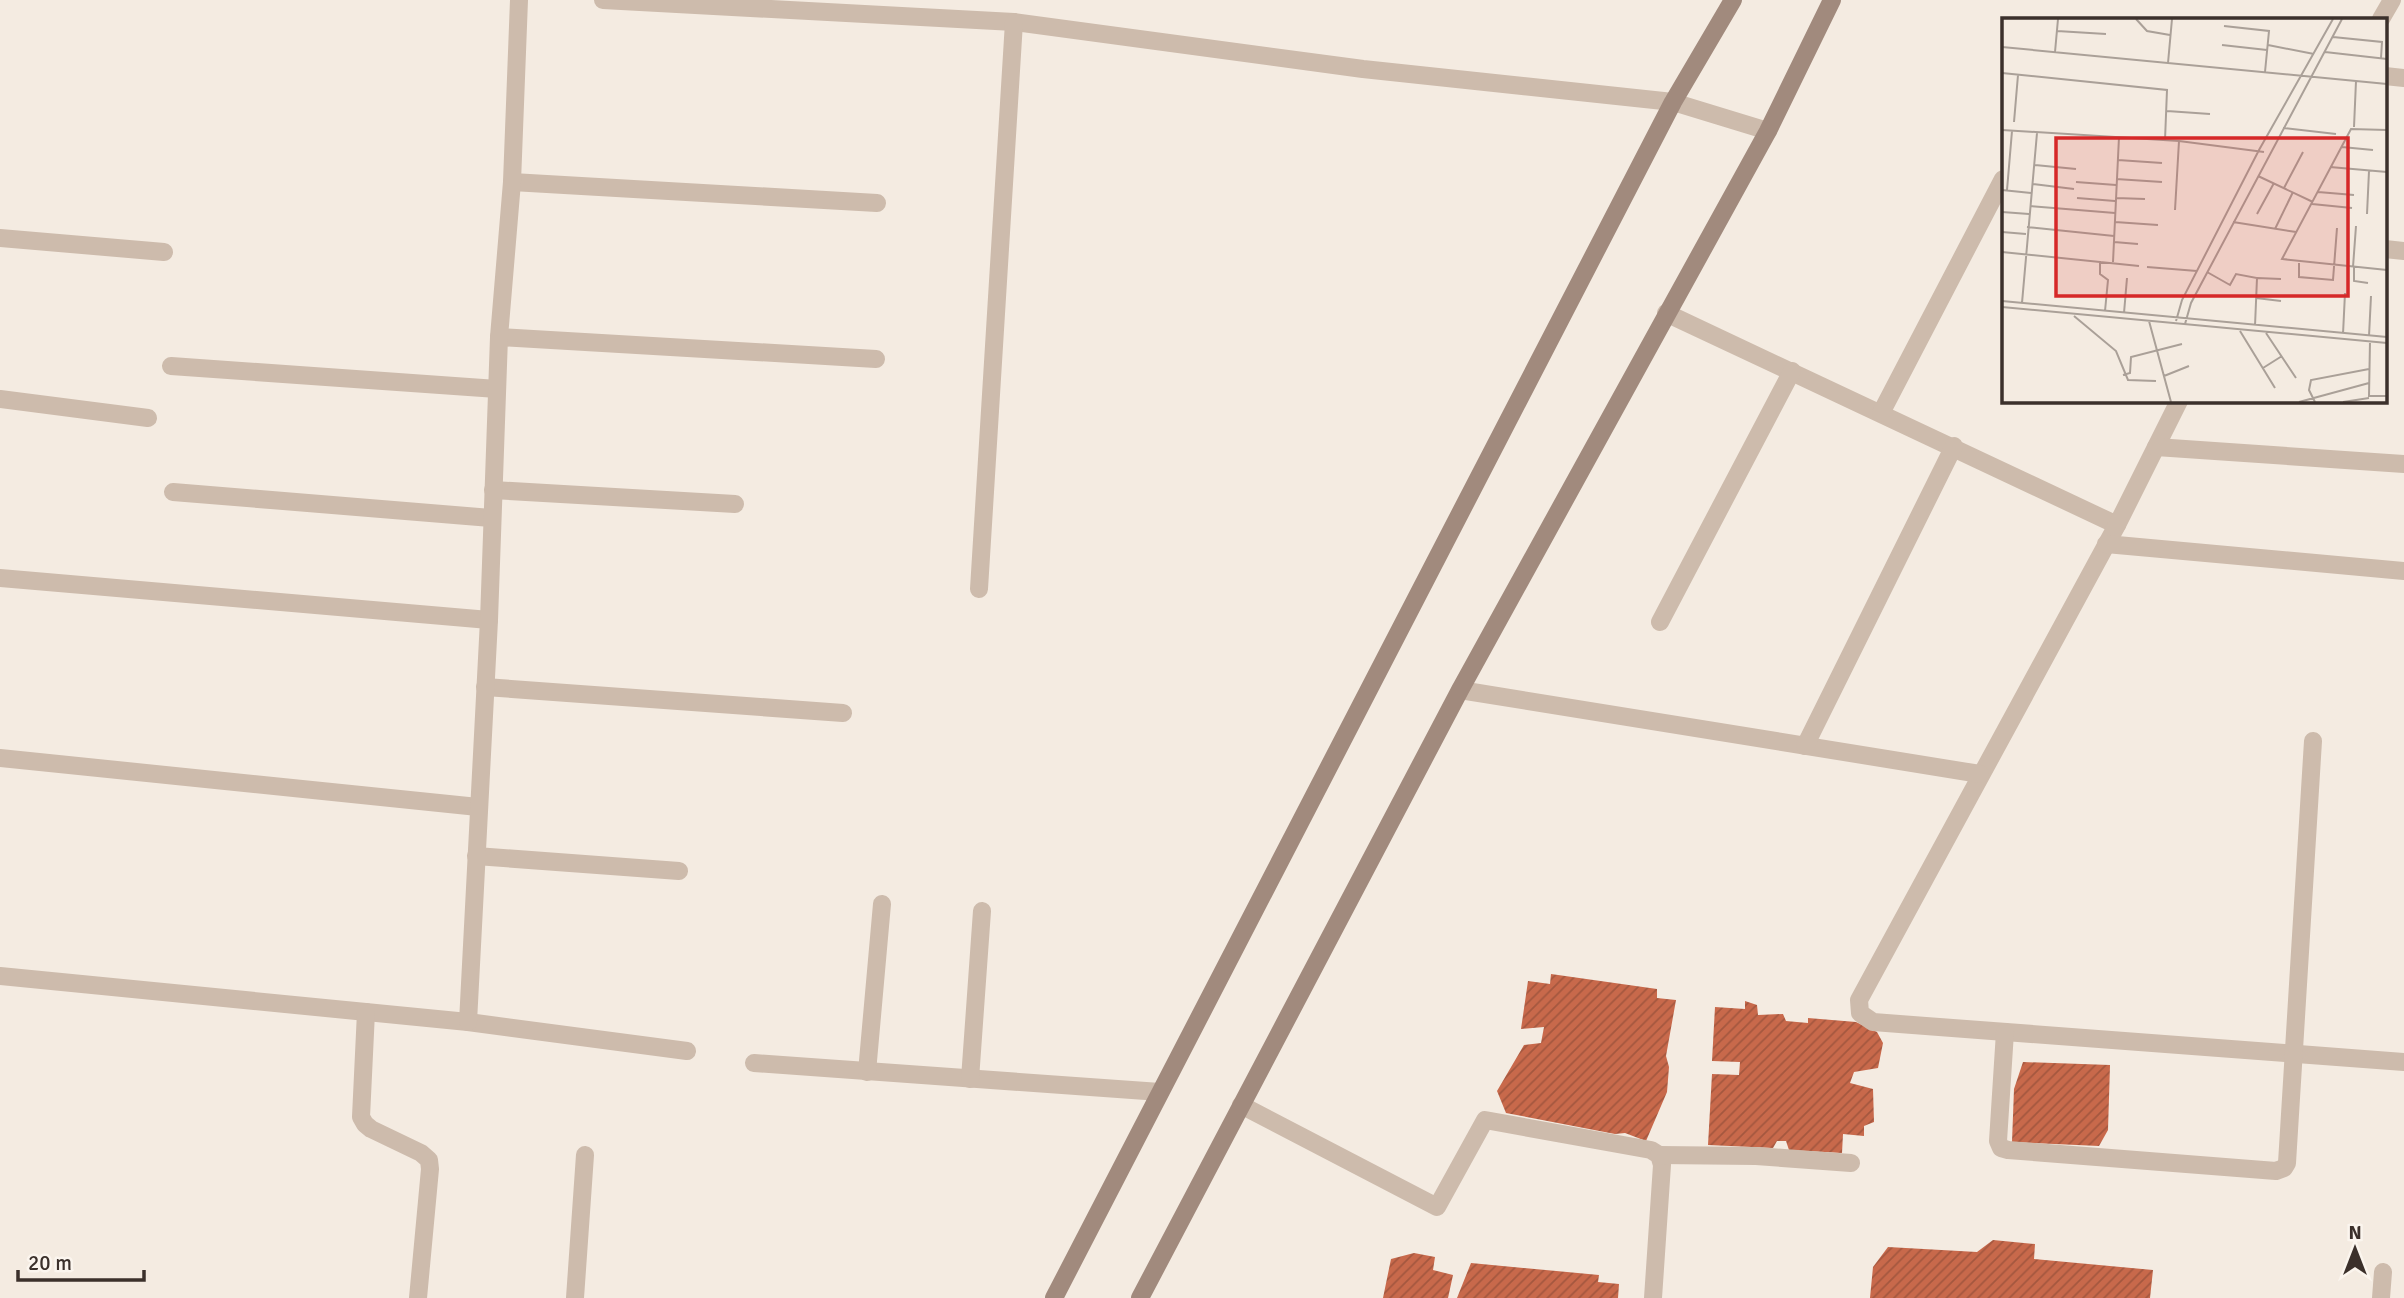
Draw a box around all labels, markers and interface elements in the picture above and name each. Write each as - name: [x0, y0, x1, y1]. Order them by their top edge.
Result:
- inset map: [2002, 18, 2386, 402]
- north arrow: [2320, 1214, 2390, 1284]
- text: N: [2348, 1221, 2362, 1245]
- scale bar: [18, 1238, 144, 1282]
- text: 20 m: [28, 1250, 72, 1276]

